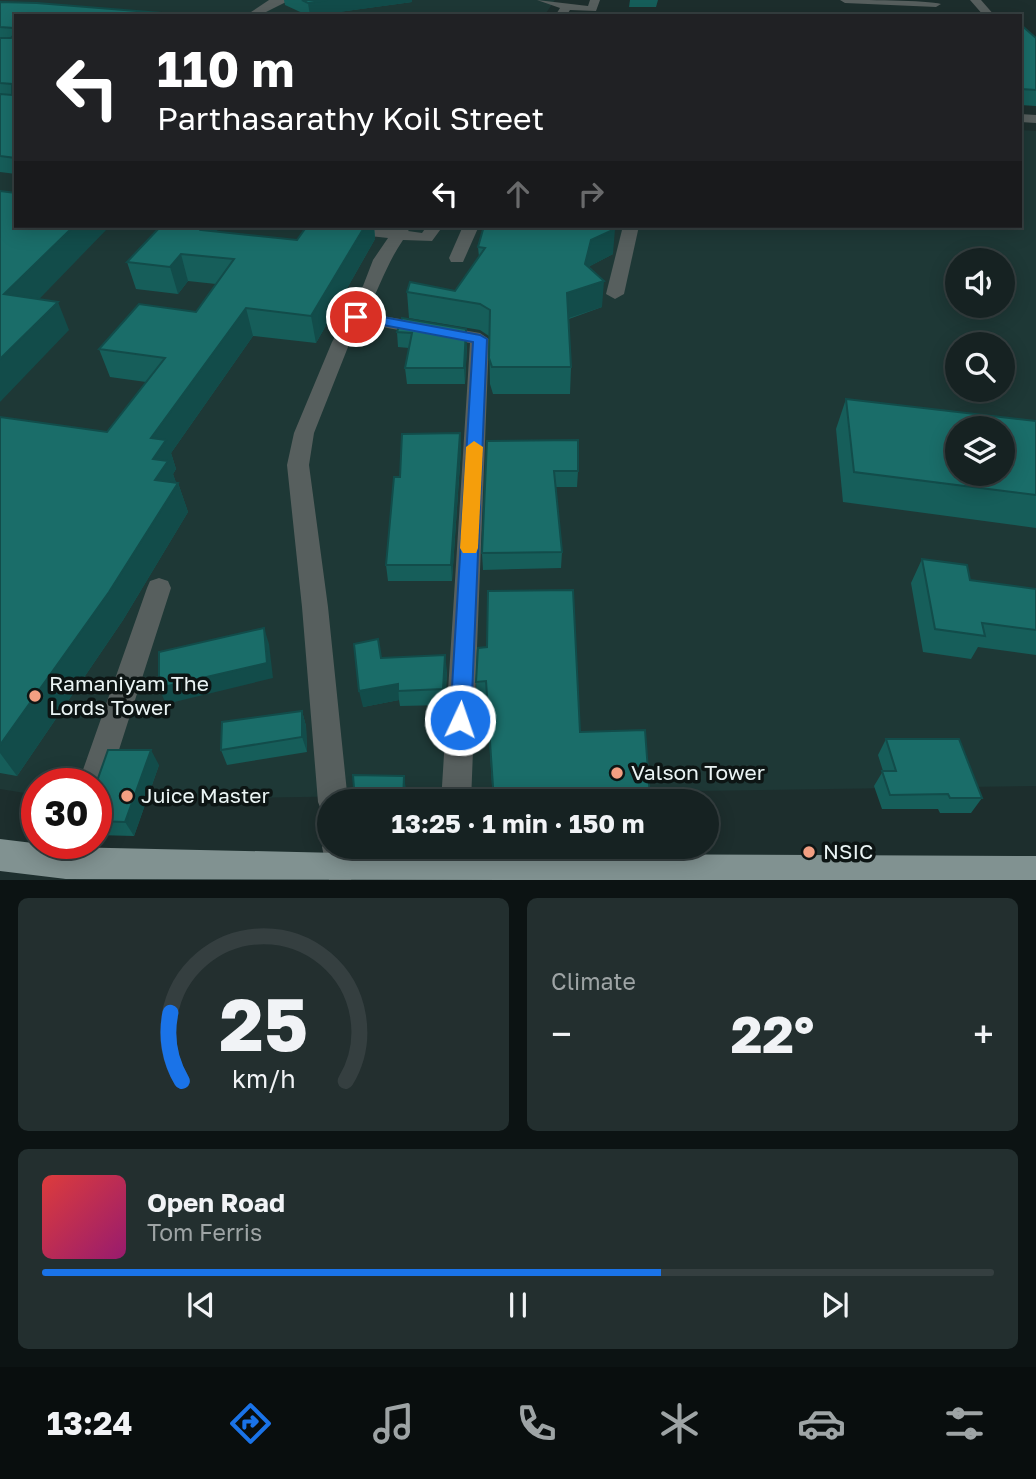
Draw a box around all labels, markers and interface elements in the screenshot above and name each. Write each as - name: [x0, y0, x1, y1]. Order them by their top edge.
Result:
- text: 110 m: [157, 39, 294, 98]
- icon: left: [42, 42, 133, 133]
- text: Parthasarathy Koil Street: [157, 99, 544, 137]
- icon: left: [426, 175, 464, 213]
- icon: ahead: [499, 175, 537, 213]
- icon: right: [572, 175, 610, 213]
- map controls: [945, 248, 1015, 486]
- button: sound: [945, 248, 1015, 318]
- pin: [326, 287, 386, 347]
- icon: arrive: [337, 298, 375, 336]
- button: search: [945, 332, 1015, 402]
- button: layers: [945, 416, 1015, 486]
- place label: Ramaniyam The Lords Tower: [49, 670, 209, 720]
- position arrow: [423, 683, 497, 757]
- marker: Ramaniyam The Lords Tower: [27, 688, 43, 704]
- place label: Valson Tower: [631, 759, 765, 785]
- marker: Valson Tower: [609, 765, 625, 781]
- speed limit sign: 30: [21, 768, 112, 859]
- place label: Juice Master: [141, 782, 270, 808]
- marker: Juice Master: [119, 788, 135, 804]
- text: 13:25 · 1 min · 150 m: [392, 808, 644, 839]
- place label: NSIC: [823, 838, 873, 864]
- marker: NSIC: [801, 844, 817, 860]
- text: Climate: [551, 967, 636, 995]
- text: 25: [219, 980, 308, 1067]
- text: 22°: [731, 1002, 814, 1064]
- text: −: [551, 1011, 572, 1056]
- text: +: [973, 1011, 994, 1056]
- text: km/h: [232, 1062, 295, 1093]
- text: Open Road: [147, 1187, 285, 1218]
- text: Tom Ferris: [147, 1218, 262, 1246]
- icon: previous: [182, 1286, 220, 1324]
- icon: pause: [499, 1286, 537, 1324]
- icon: next: [816, 1286, 854, 1324]
- icon: directions: [226, 1399, 275, 1448]
- icon: music: [369, 1399, 418, 1448]
- icon: phone: [512, 1399, 561, 1448]
- icon: climate: [655, 1399, 704, 1448]
- icon: car: [797, 1399, 846, 1448]
- icon: filters: [940, 1399, 989, 1448]
- text: 13:24: [47, 1404, 133, 1442]

